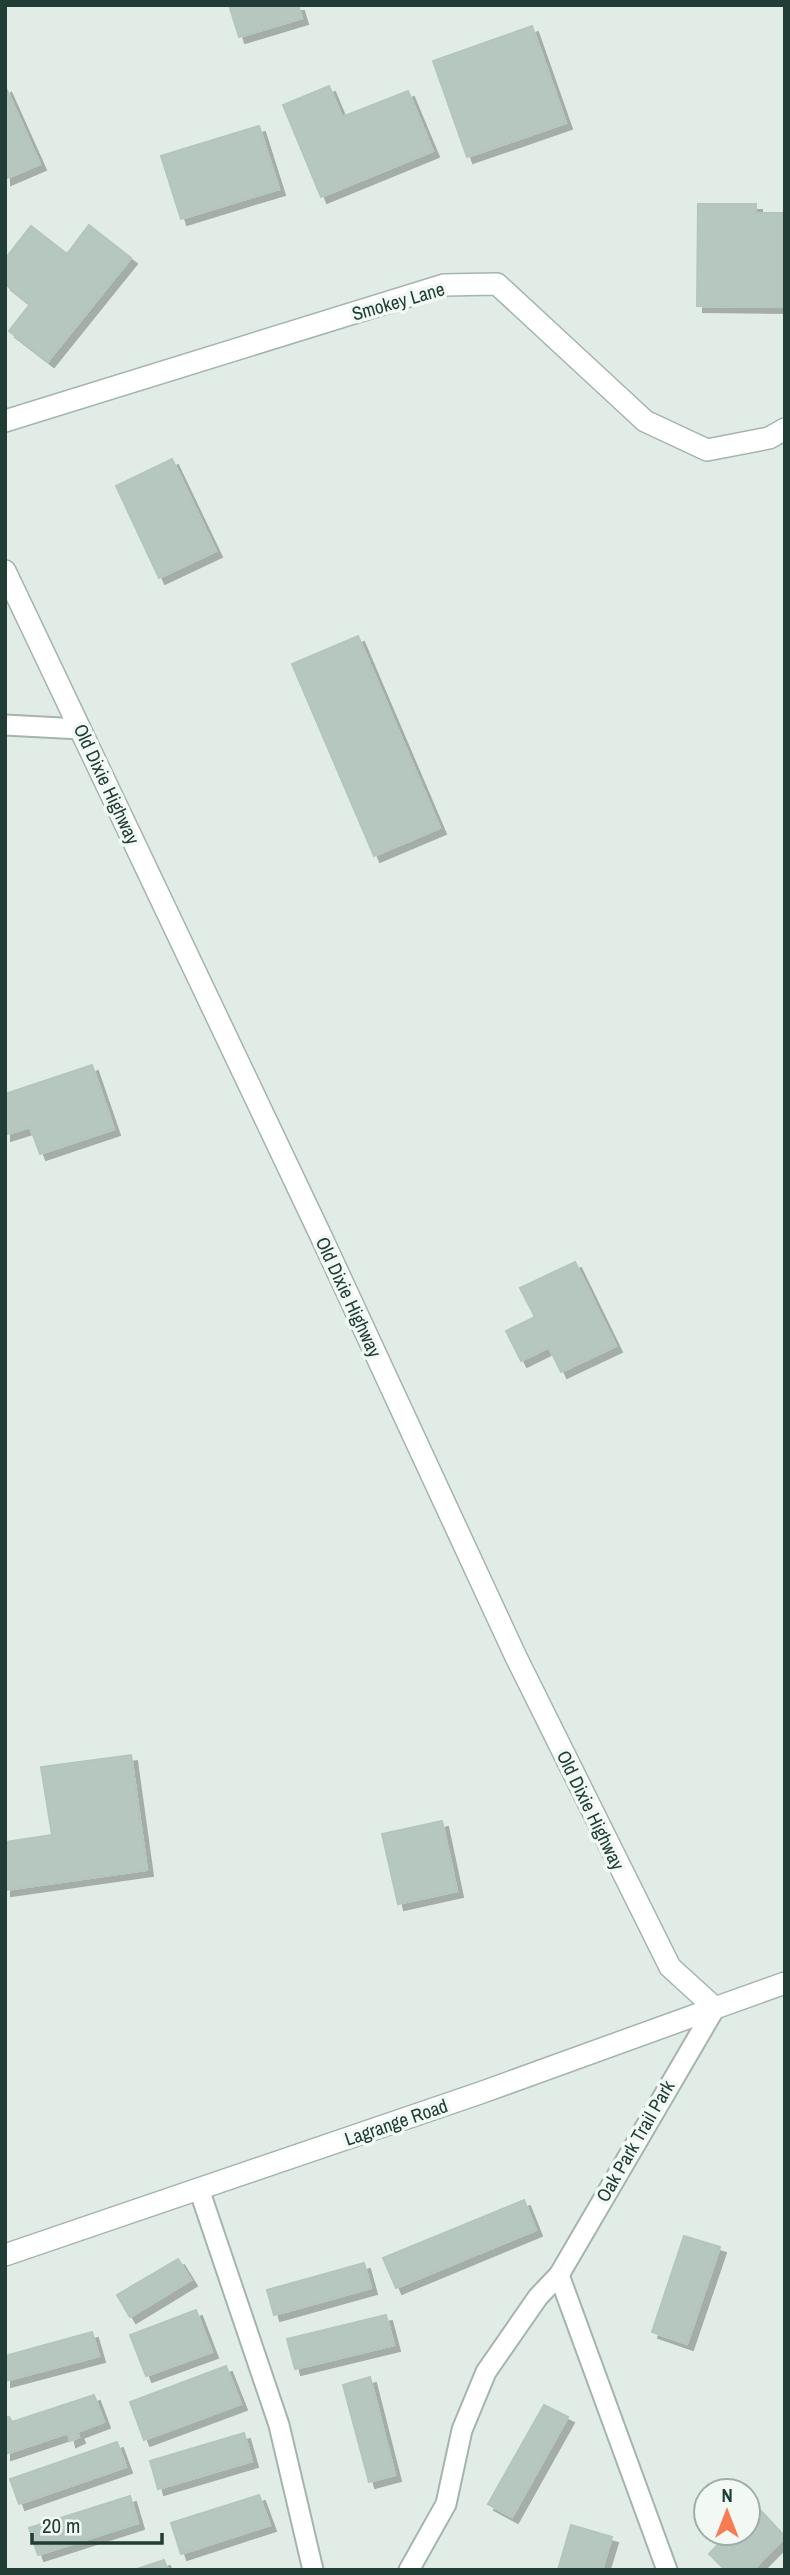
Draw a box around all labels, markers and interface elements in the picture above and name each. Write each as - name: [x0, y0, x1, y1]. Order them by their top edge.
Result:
- street label: Smokey Lane: [349, 275, 447, 327]
- street label: Old Dixie Highway: [68, 720, 146, 849]
- street label: Old Dixie Highway: [310, 1233, 388, 1362]
- street label: Old Dixie Highway: [551, 1746, 631, 1874]
- street label: Oak Park Trail Park: [590, 2075, 680, 2206]
- street label: Lagrange Road: [341, 2092, 451, 2152]
- north arrow: [692, 2477, 762, 2547]
- text: N: [721, 2482, 733, 2508]
- scale bar: [32, 2502, 161, 2546]
- text: 20 m: [42, 2511, 80, 2540]

